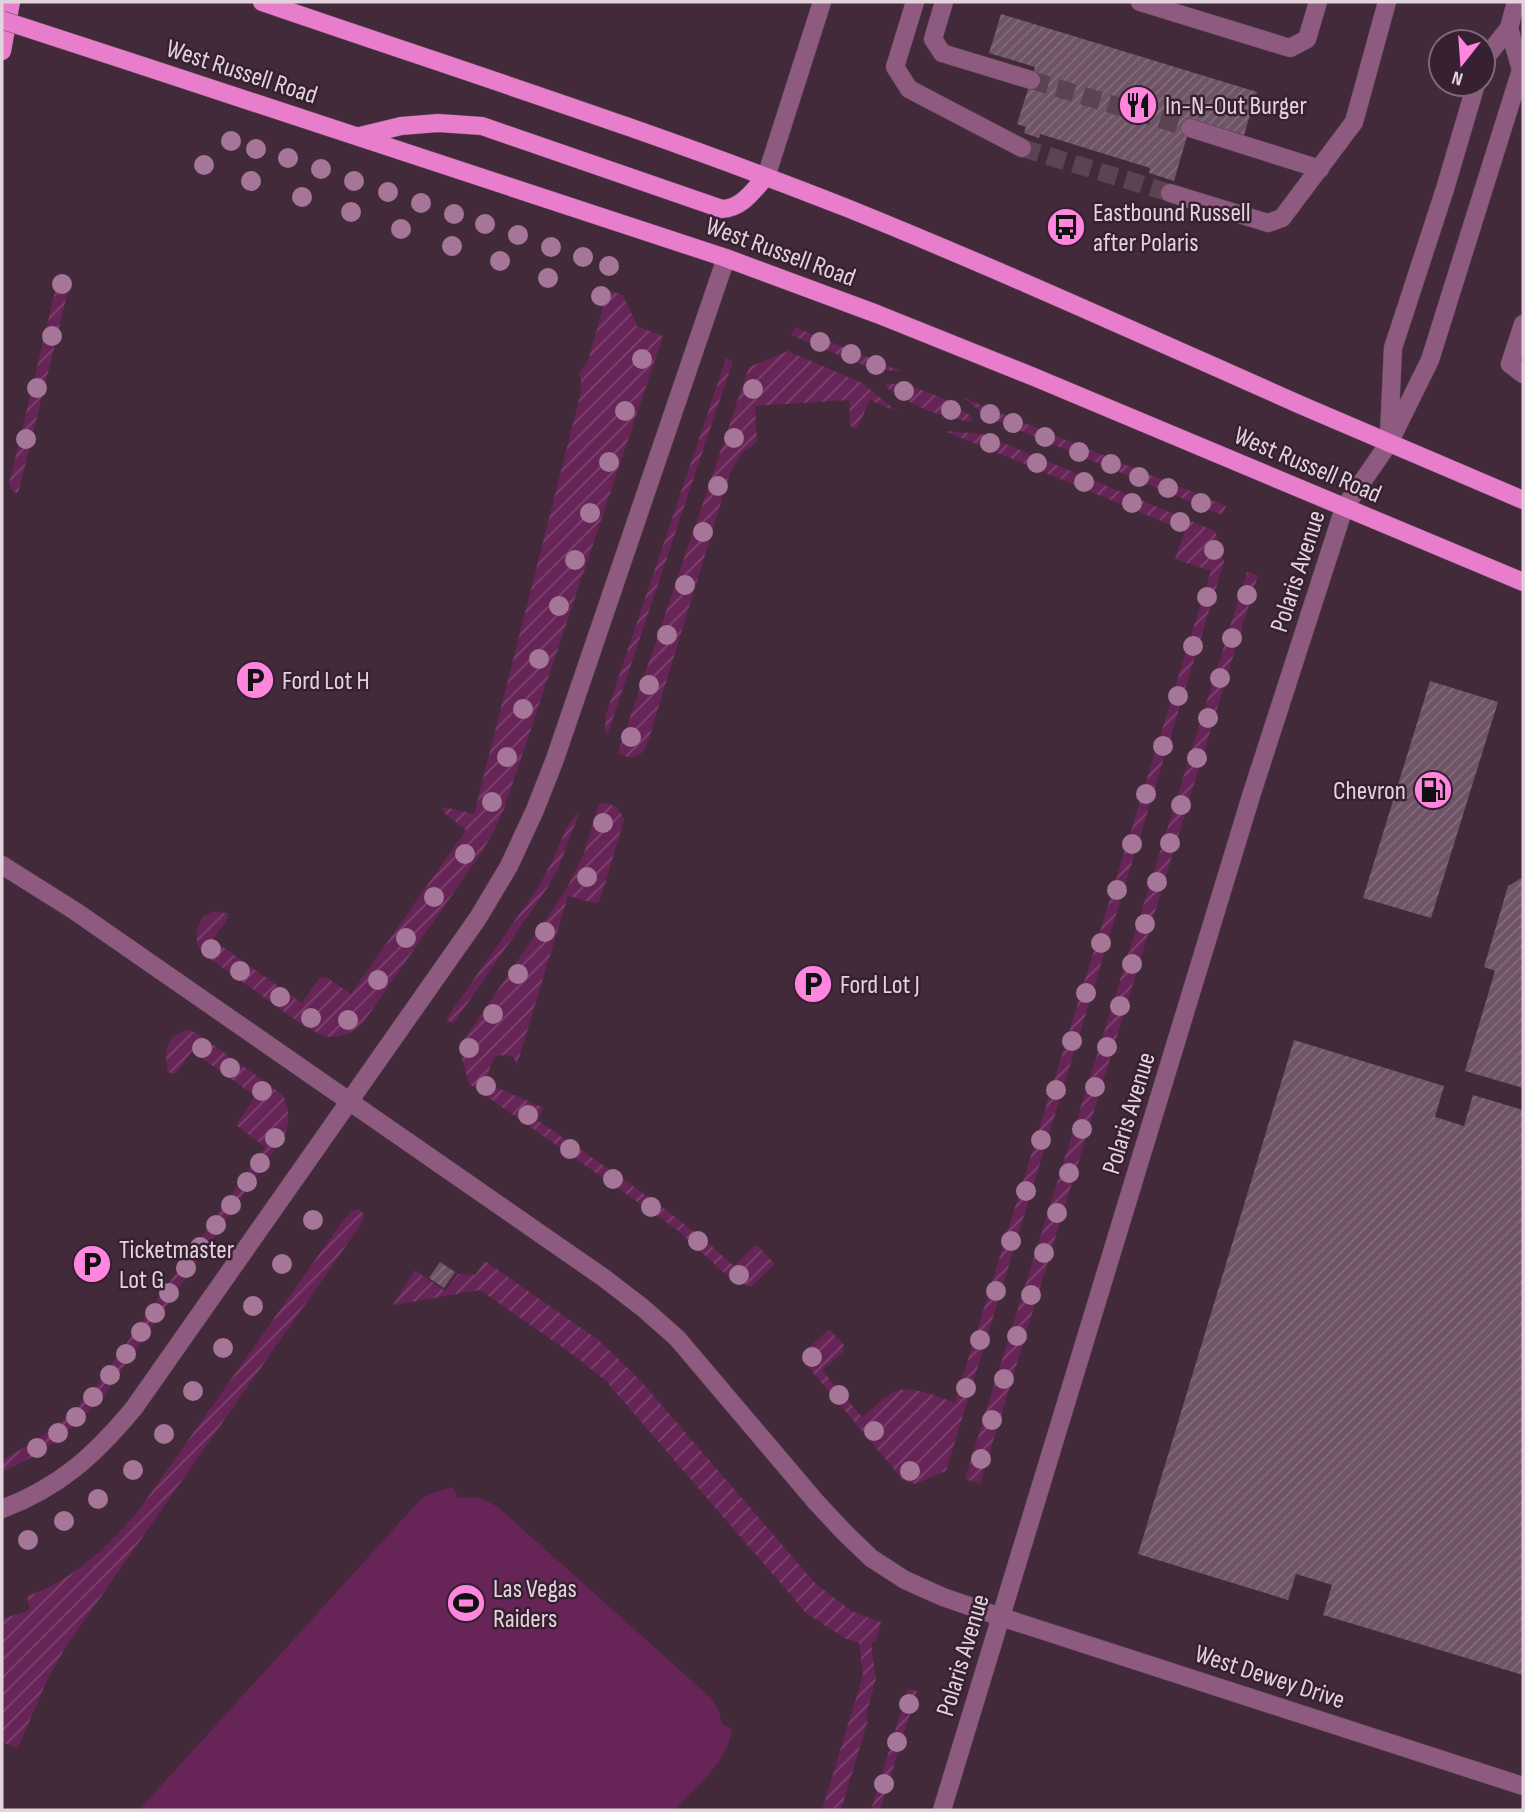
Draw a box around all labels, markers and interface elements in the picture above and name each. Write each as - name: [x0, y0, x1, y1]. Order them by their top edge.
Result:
- north arrow: [1427, 28, 1497, 98]
- street label: West Russell Road: [162, 33, 321, 111]
- text: N: [1449, 65, 1466, 90]
- restaurant icon: In-N-Out Burger: [1117, 84, 1159, 126]
- place label: In-N-Out Burger: [1165, 91, 1307, 122]
- place label: Eastbound Russell after Polaris: [1093, 198, 1251, 259]
- bus stop icon: Eastbound Russell after Polaris: [1045, 206, 1087, 248]
- street label: West Russell Road: [701, 211, 860, 294]
- street label: West Russell Road: [1229, 420, 1386, 510]
- street label: Polaris Avenue: [1264, 507, 1333, 636]
- parking icon: Ford Lot H: [234, 659, 276, 701]
- place label: Ford Lot H: [282, 666, 370, 697]
- fuel station icon: Chevron: [1412, 769, 1454, 811]
- place label: Chevron: [1333, 776, 1406, 807]
- parking icon: Ford Lot J: [792, 963, 834, 1005]
- place label: Ford Lot J: [840, 970, 920, 1001]
- street label: Polaris Avenue: [1096, 1049, 1163, 1178]
- place label: Ticketmaster Lot G: [119, 1235, 235, 1296]
- parking icon: Ticketmaster Lot G: [71, 1243, 113, 1285]
- place label: Las Vegas Raiders: [493, 1574, 577, 1635]
- sports icon: Las Vegas Raiders: [445, 1582, 487, 1624]
- street label: Polaris Avenue: [930, 1591, 997, 1720]
- street label: West Dewey Drive: [1191, 1639, 1348, 1716]

